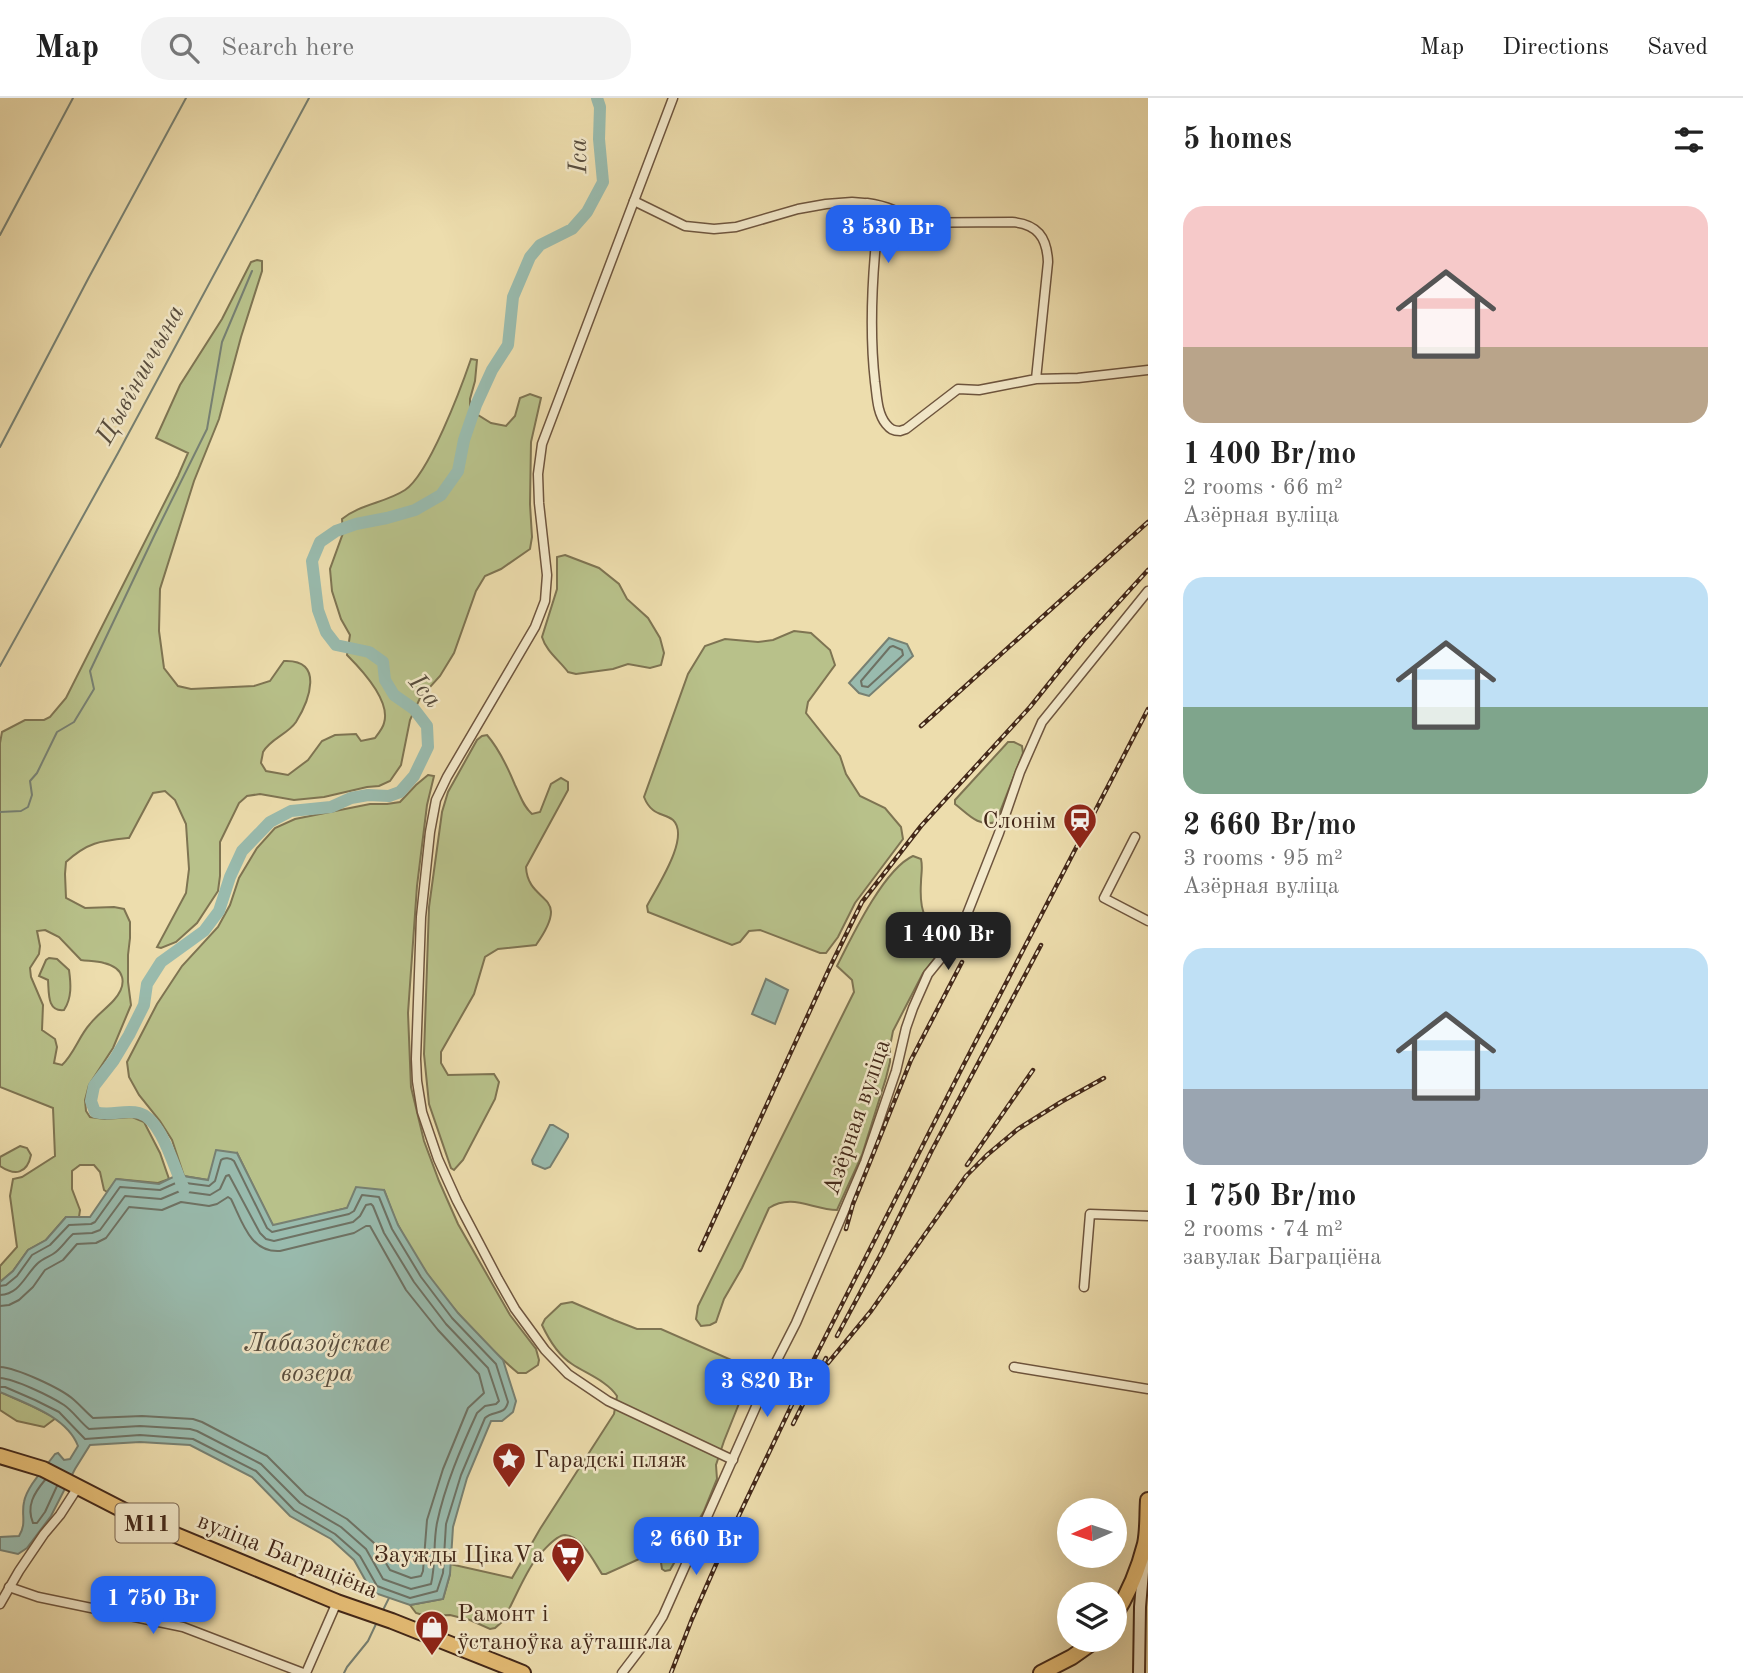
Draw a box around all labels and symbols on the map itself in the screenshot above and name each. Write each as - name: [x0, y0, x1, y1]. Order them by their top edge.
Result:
- water label: Іса: [566, 138, 592, 175]
- pin: 3 530 Br: [816, 206, 960, 265]
- water label: Цывіншчына: [91, 301, 190, 450]
- water label: Іса: [402, 669, 446, 713]
- station icon: Слонім: [1061, 801, 1099, 850]
- place label: Слонім: [982, 810, 1056, 834]
- pin: 1 400 Br: [876, 912, 1020, 972]
- street label: Азёрная вуліца: [820, 1037, 896, 1199]
- water label: Лабазоўскае возера: [244, 1331, 390, 1387]
- pin: 3 820 Br: [695, 1360, 839, 1419]
- place icon: Гарадскі пляж: [490, 1440, 528, 1489]
- place label: Гарадскі пляж: [534, 1449, 687, 1473]
- north arrow: [1057, 1498, 1127, 1568]
- road number: М11: [116, 1504, 178, 1542]
- street label: вуліца Баграціёна: [194, 1510, 381, 1604]
- pin: 2 660 Br: [624, 1518, 768, 1577]
- supermarket icon: Заужды ЦікаVа: [549, 1535, 587, 1584]
- place label: Заужды ЦікаVа: [374, 1544, 544, 1568]
- pin: 1 750 Br: [81, 1576, 225, 1636]
- place label: Рамонт і ўстаноўка аўташкла: [457, 1603, 672, 1655]
- shop icon: Рамонт і ўстаноўка аўташкла: [413, 1608, 451, 1657]

